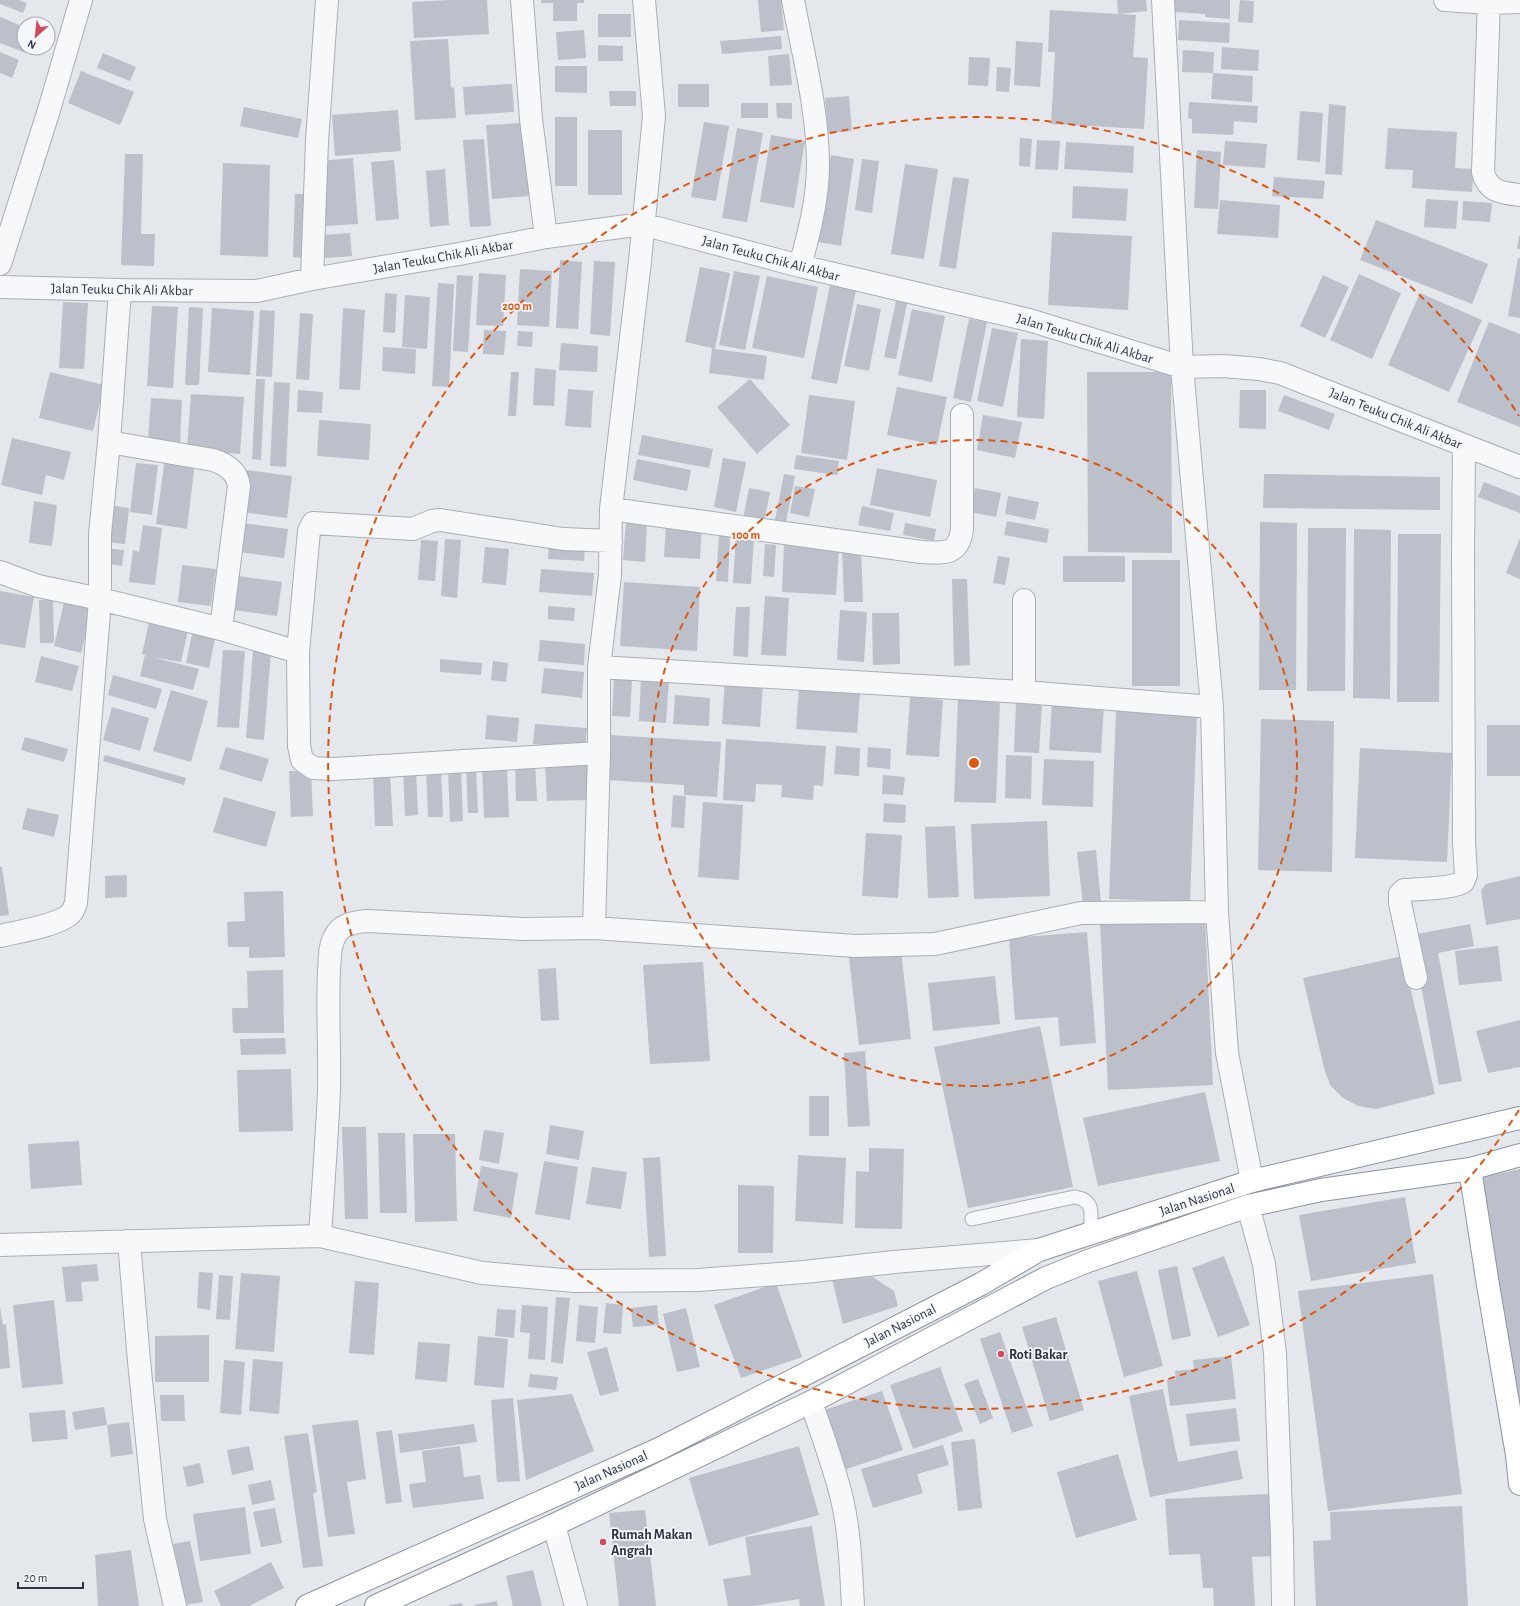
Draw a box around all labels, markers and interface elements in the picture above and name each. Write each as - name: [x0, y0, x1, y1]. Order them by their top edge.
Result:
- north arrow: [16, 16, 56, 56]
- text: N: [26, 38, 38, 51]
- street label: Jalan Teuku Chik Ali Akbar: [701, 234, 841, 284]
- street label: Jalan Teuku Chik Ali Akbar: [372, 238, 515, 276]
- street label: Jalan Teuku Chik Ali Akbar: [51, 282, 193, 298]
- text: 200 m: [502, 300, 532, 312]
- street label: Jalan Teuku Chik Ali Akbar: [1015, 312, 1155, 366]
- street label: Jalan Teuku Chik Ali Akbar: [1327, 386, 1464, 452]
- text: 100 m: [732, 529, 760, 541]
- centre of rings: [967, 756, 981, 770]
- street label: Jalan Nasional: [1158, 1181, 1237, 1219]
- street label: Jalan Nasional: [862, 1302, 938, 1350]
- place label: Roti Bakar: [1009, 1348, 1067, 1362]
- marker: Roti Bakar: [996, 1349, 1006, 1359]
- street label: Jalan Nasional: [573, 1449, 650, 1493]
- place label: Rumah Makan Angrah: [611, 1528, 692, 1558]
- marker: Rumah Makan Angrah: [598, 1537, 608, 1547]
- scale bar: [18, 1564, 83, 1590]
- text: 20 m: [24, 1572, 47, 1584]

